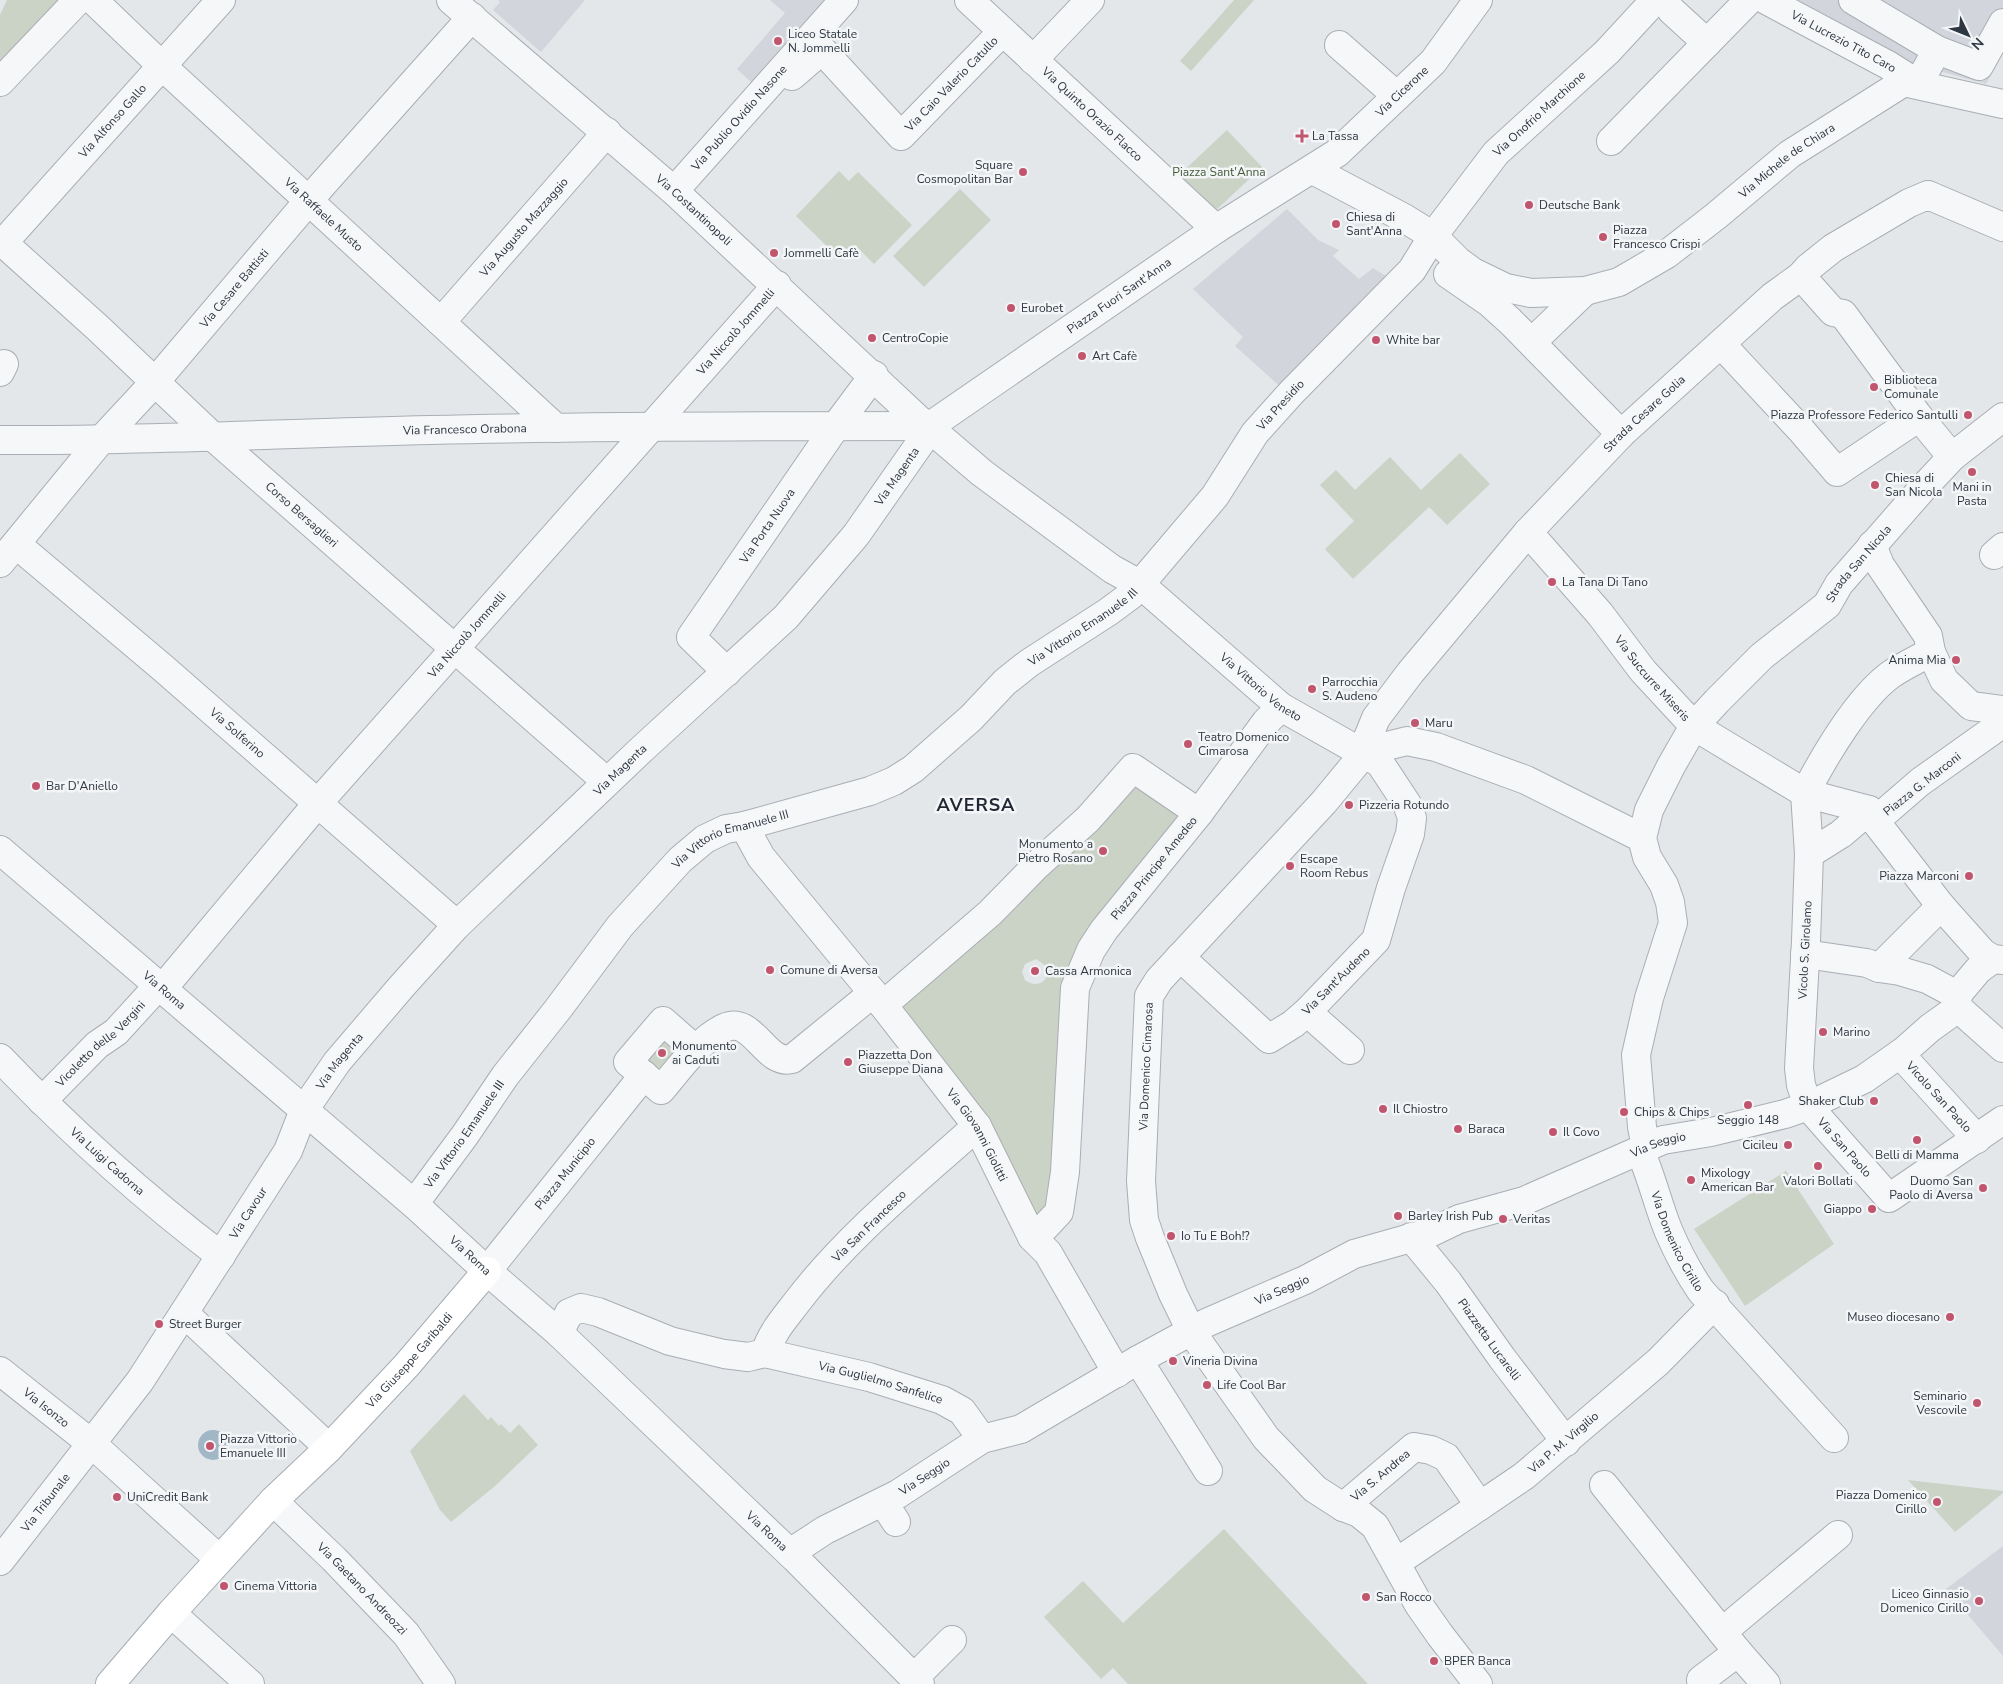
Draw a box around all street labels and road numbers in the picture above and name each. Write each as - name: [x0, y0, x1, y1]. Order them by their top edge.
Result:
- street label: Via Lucrezio Tito Caro: [1787, 6, 1900, 76]
- street label: Via Caio Valerio Catullo: [901, 33, 1002, 136]
- street label: Via Publio Ovidio Nasone: [687, 61, 791, 175]
- street label: Via Cicerone: [1371, 62, 1432, 121]
- street label: Via Quinto Orazio Flacco: [1038, 63, 1146, 165]
- street label: Via Onofrio Marchione: [1489, 67, 1589, 161]
- street label: Via Alfonso Gallo: [74, 80, 150, 162]
- street label: Via Michele de Chiara: [1734, 120, 1838, 202]
- street label: Via Costantinopoli: [651, 170, 735, 249]
- street label: Via Raffaele Musto: [280, 173, 367, 255]
- street label: Via Augusto Mazzaggio: [475, 174, 572, 281]
- street label: Via Cesare Battisti: [196, 246, 272, 332]
- street label: Piazza Fuori Sant'Anna: [1064, 254, 1175, 337]
- street label: Via Niccolò Jommelli: [692, 285, 778, 379]
- street label: Strada Cesare Golia: [1600, 371, 1689, 456]
- street label: Via Presidio: [1252, 376, 1308, 435]
- street label: Via Francesco Orabona: [402, 420, 527, 439]
- street label: Via Magenta: [870, 444, 923, 510]
- street label: Corso Bersaglieri: [262, 478, 342, 551]
- street label: Via Porta Nuova: [735, 485, 799, 567]
- street label: Strada San Nicola: [1822, 522, 1895, 605]
- street label: Via Vittorio Emanuele III: [1024, 585, 1142, 670]
- street label: Via Niccolò Jommelli: [424, 588, 510, 682]
- street label: Via Succurre Miseris: [1610, 631, 1694, 725]
- street label: Via Vittorio Veneto: [1216, 648, 1305, 725]
- street label: Via Solferino: [205, 704, 269, 762]
- street label: Via Magenta: [589, 741, 650, 800]
- street label: Piazza G. Marconi: [1880, 749, 1964, 819]
- street label: Via Vittorio Emanuele III: [667, 806, 791, 873]
- street label: Piazza Principe Amedeo: [1107, 813, 1201, 923]
- street label: Vicolo S. Girolamo: [1794, 900, 1816, 1001]
- street label: Via Sant'Audeno: [1298, 943, 1374, 1019]
- street label: Via Roma: [139, 967, 189, 1013]
- street label: Vicoletto delle Vergini: [51, 997, 149, 1091]
- street label: Via Domenico Cimarosa: [1135, 1002, 1157, 1132]
- street label: Via Magenta: [312, 1029, 367, 1094]
- street label: Vicolo San Paolo: [1902, 1057, 1976, 1136]
- street label: Via Vittorio Emanuele III: [420, 1077, 508, 1192]
- street label: Via Giovanni Giolitti: [942, 1084, 1011, 1184]
- street label: Via San Paolo: [1813, 1113, 1875, 1181]
- street label: Via Luigi Cadorna: [66, 1123, 148, 1199]
- street label: Via Seggio: [1627, 1128, 1687, 1162]
- street label: Piazza Municipio: [531, 1134, 599, 1213]
- street label: Via Cavour: [225, 1183, 271, 1243]
- street label: Via San Francesco: [828, 1186, 910, 1266]
- street label: Via Domenico Cirillo: [1647, 1188, 1707, 1295]
- street label: Via Roma: [445, 1232, 495, 1279]
- street label: Via Seggio: [1251, 1271, 1312, 1309]
- street label: Piazzetta Lucarelli: [1454, 1295, 1524, 1384]
- street label: Via Giuseppe Garibaldi: [362, 1309, 456, 1413]
- street label: Via Guglielmo Sanfelice: [816, 1357, 945, 1408]
- street label: Via Isonzo: [19, 1384, 73, 1431]
- street label: Via P. M. Virgilio: [1524, 1408, 1602, 1478]
- street label: Via S. Andrea: [1347, 1446, 1414, 1506]
- street label: Via Seggio: [895, 1454, 953, 1500]
- street label: Via Tribunale: [17, 1470, 73, 1536]
- street label: Via Roma: [742, 1507, 791, 1555]
- street label: Via Gaetano Andreozzi: [313, 1538, 411, 1638]

